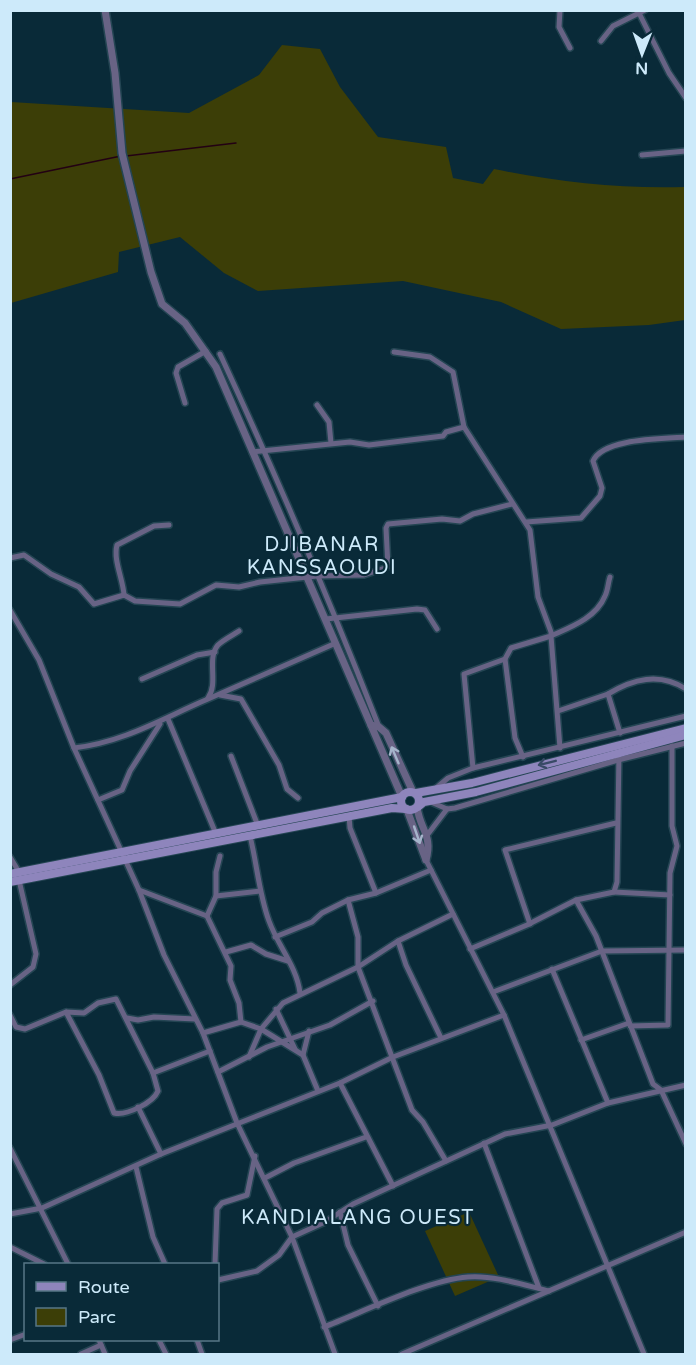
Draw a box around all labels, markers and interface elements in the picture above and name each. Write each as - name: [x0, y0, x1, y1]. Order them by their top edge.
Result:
- north arrow: [612, 24, 672, 84]
- text: N: [635, 58, 648, 78]
- district label: DJIBANAR KANSSAOUDI: [247, 533, 397, 580]
- one-way arrow: [389, 746, 400, 765]
- one-way arrow: [538, 758, 557, 769]
- one-way arrow: [413, 825, 424, 844]
- district label: KANDIALANG OUEST: [241, 1206, 475, 1230]
- legend: [24, 1263, 219, 1341]
- text: Route: [78, 1276, 130, 1298]
- text: Parc: [78, 1306, 116, 1328]

